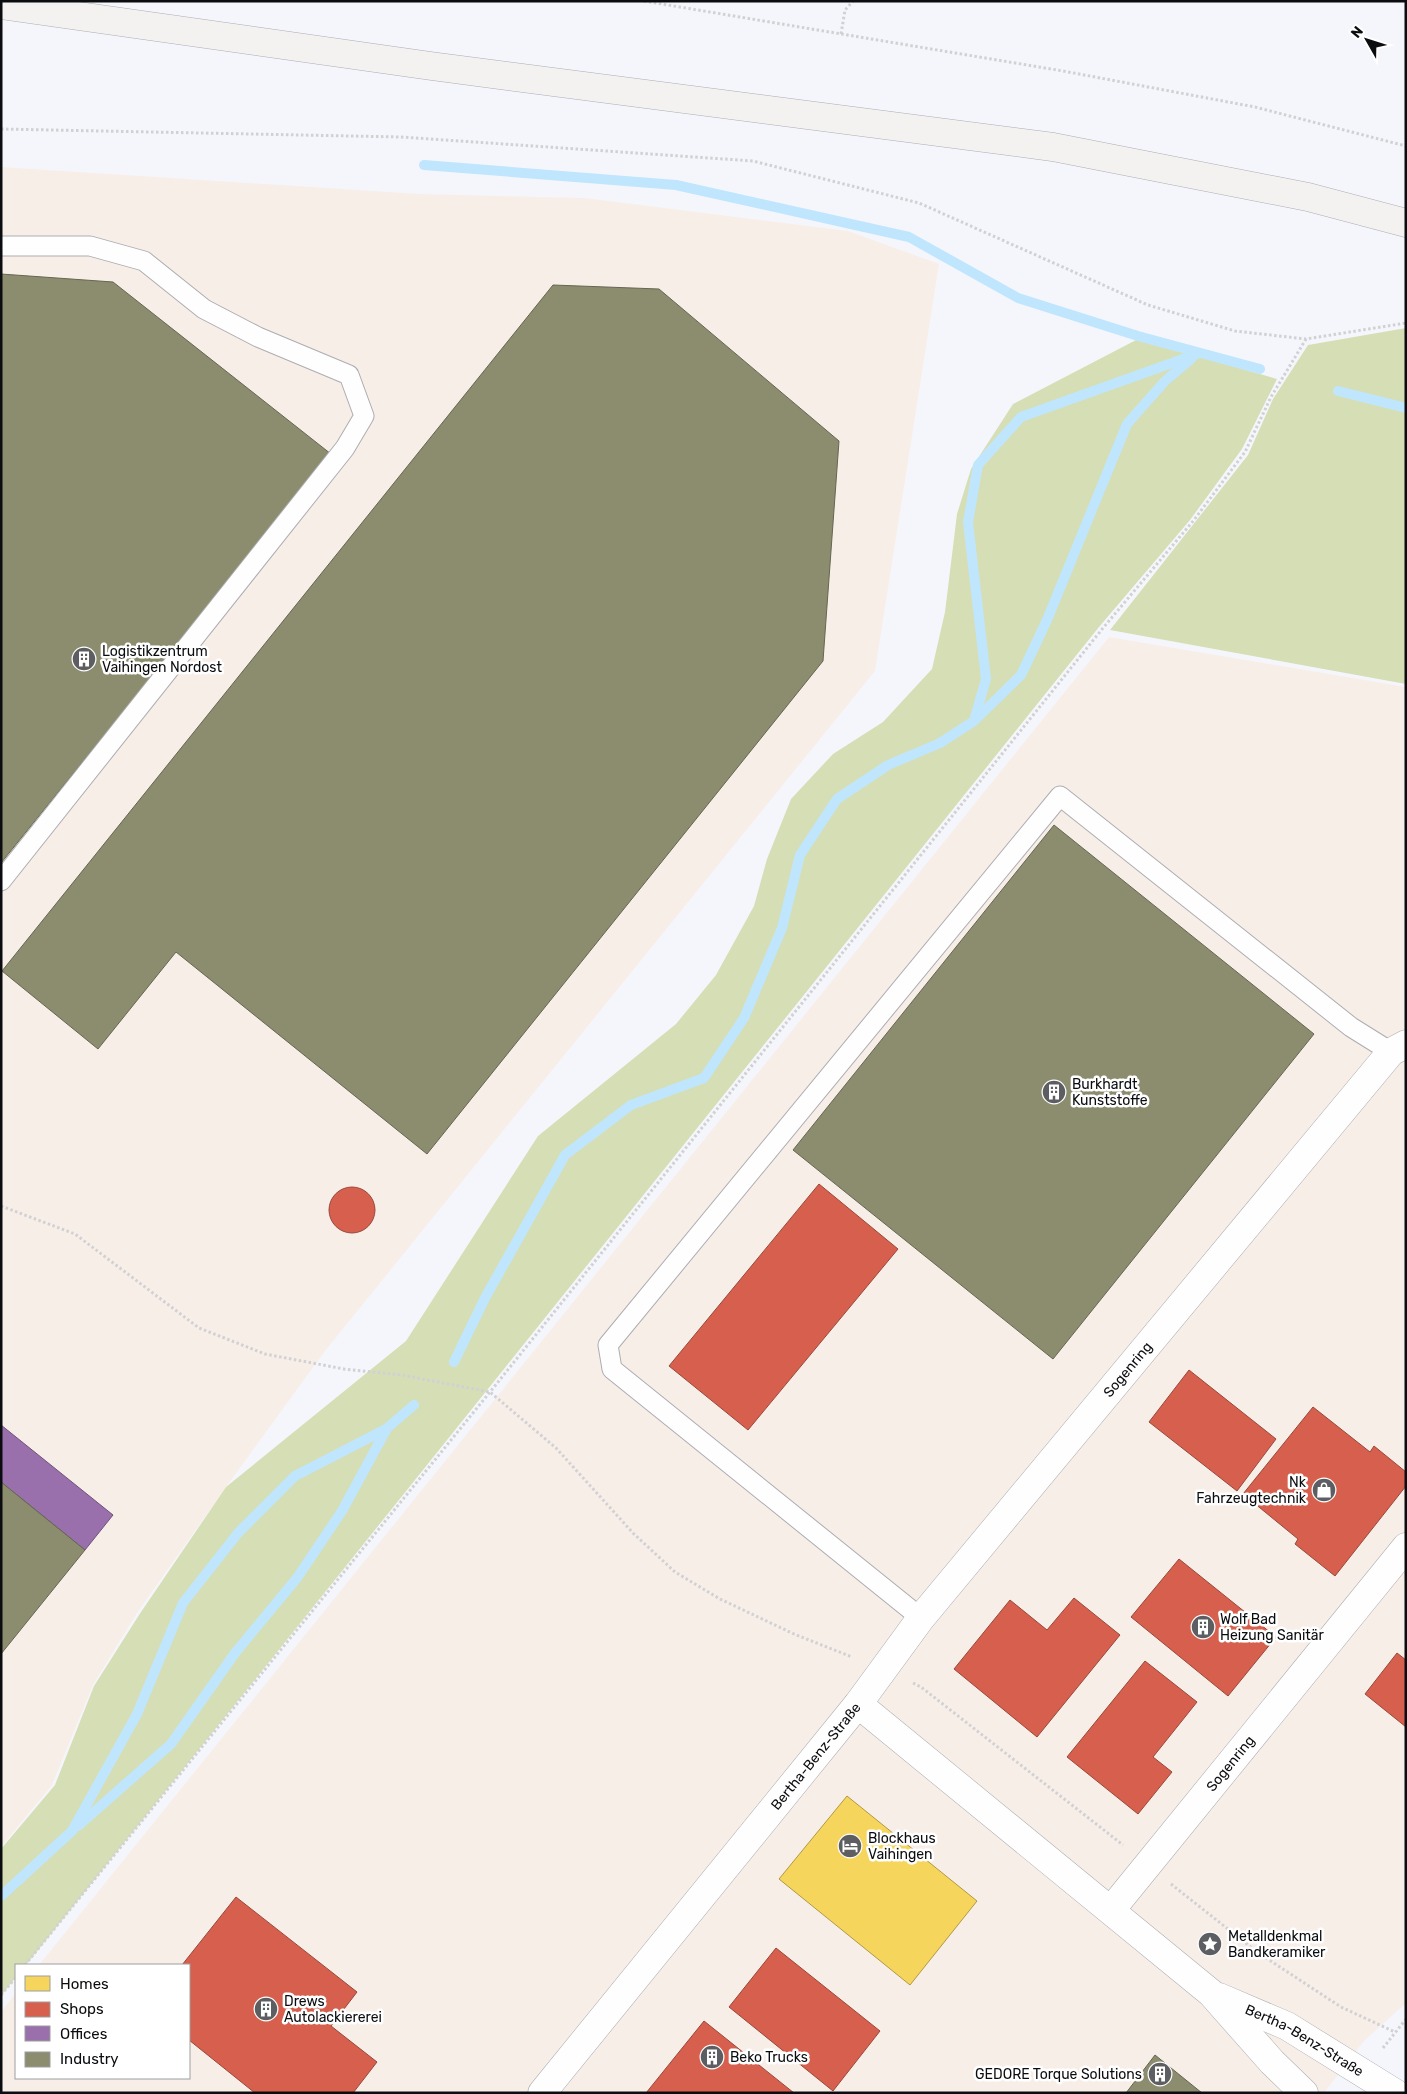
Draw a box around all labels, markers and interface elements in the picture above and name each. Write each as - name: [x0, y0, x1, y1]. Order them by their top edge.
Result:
- north arrow: [1342, 15, 1392, 65]
- text: N: [1348, 23, 1367, 41]
- place label: Logistikzentrum Vaihingen Nordost: [102, 643, 222, 676]
- building icon: Logistikzentrum Vaihingen Nordost: [71, 646, 97, 672]
- place label: Burkhardt Kunststoffe: [1072, 1076, 1148, 1109]
- building icon: Burkhardt Kunststoffe: [1041, 1079, 1067, 1105]
- street label: Sogenring: [1100, 1338, 1155, 1401]
- place label: Nk Fahrzeugtechnik: [1196, 1474, 1307, 1507]
- shop icon: Nk Fahrzeugtechnik: [1311, 1477, 1337, 1503]
- place label: Wolf Bad Heizung Sanitär: [1220, 1611, 1325, 1644]
- building icon: Wolf Bad Heizung Sanitär: [1190, 1614, 1216, 1640]
- street label: Bertha-Benz-Straße: [767, 1699, 864, 1813]
- street label: Sogenring: [1202, 1732, 1258, 1795]
- place label: Blockhaus Vaihingen: [868, 1830, 936, 1863]
- hotel icon: Blockhaus Vaihingen: [837, 1833, 863, 1859]
- place label: Metalldenkmal Bandkeramiker: [1228, 1928, 1326, 1961]
- place icon: Metalldenkmal Bandkeramiker: [1197, 1931, 1223, 1957]
- legend: [15, 1964, 190, 2079]
- text: Homes: [60, 1975, 109, 1993]
- place label: Drews Autolackiererei: [284, 1993, 382, 2026]
- building icon: Drews Autolackiererei: [253, 1996, 279, 2022]
- text: Shops: [60, 2000, 104, 2018]
- street label: Bertha-Benz-Straße: [1243, 2001, 1367, 2080]
- text: Offices: [60, 2025, 108, 2043]
- building icon: Beko Trucks: [699, 2044, 725, 2070]
- place label: Beko Trucks: [730, 2049, 808, 2066]
- text: Industry: [60, 2050, 119, 2068]
- building icon: GEDORE Torque Solutions: [1147, 2061, 1173, 2087]
- place label: GEDORE Torque Solutions: [975, 2066, 1142, 2083]

